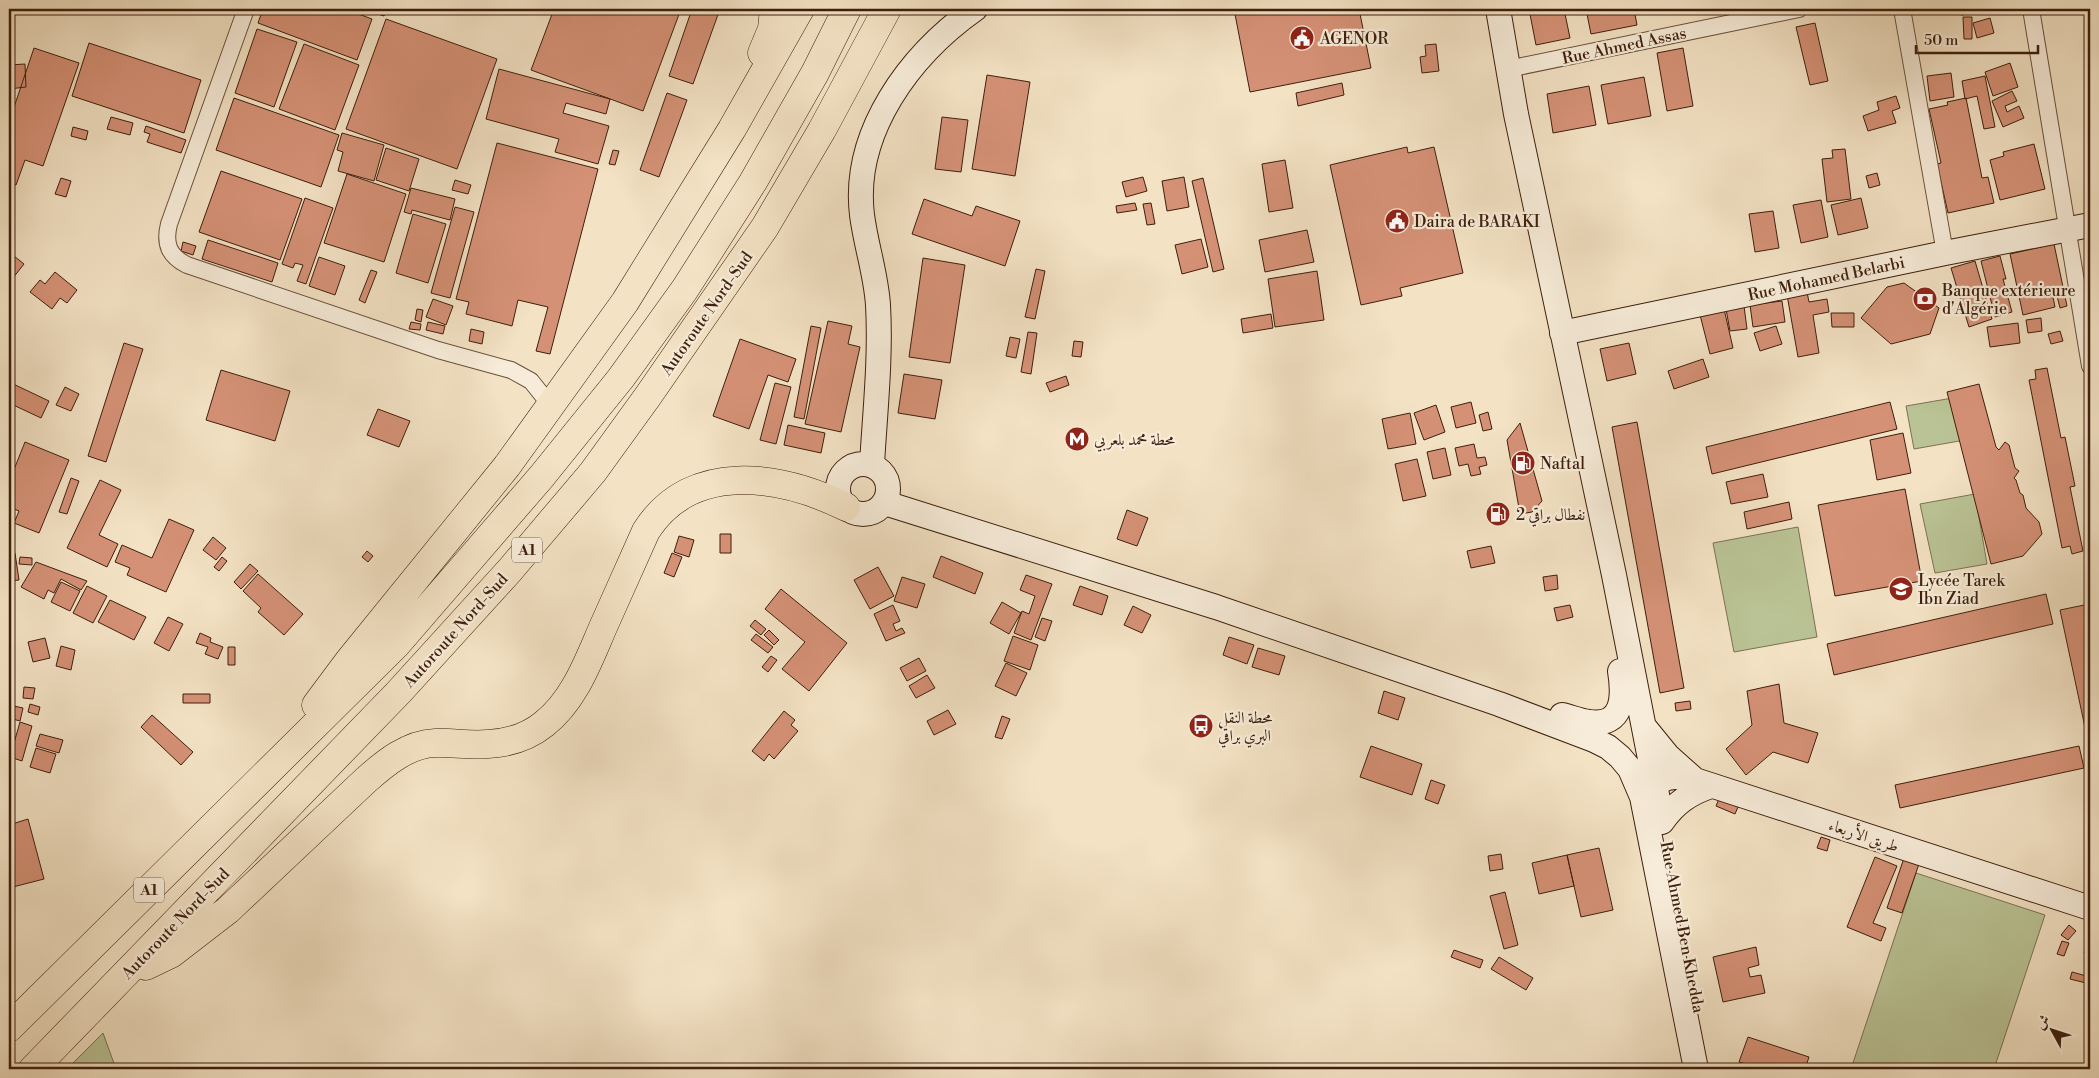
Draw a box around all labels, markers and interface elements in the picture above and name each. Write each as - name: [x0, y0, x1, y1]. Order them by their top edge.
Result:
- scale bar: [1916, 22, 2039, 54]
- street label: Rue Ahmed Assas: [1560, 23, 1688, 69]
- public building icon: AGENOR: [1289, 25, 1315, 51]
- place label: AGENOR: [1319, 29, 1389, 49]
- text: 50 m: [1924, 31, 1958, 50]
- public building icon: Daira de BARAKI: [1384, 208, 1410, 234]
- place label: Daira de BARAKI: [1414, 212, 1540, 232]
- street label: Autoroute Nord-Sud: [656, 248, 757, 380]
- street label: Rue Mohamed Belarbi: [1746, 253, 1907, 305]
- place label: Banque extérieure d'Algérie: [1941, 281, 2076, 319]
- bank icon: Banque extérieure d'Algérie: [1912, 286, 1938, 312]
- metro station icon: محطة محمد بلعربي: [1064, 426, 1090, 452]
- place label: محطة محمد بلعربي: [1094, 430, 1175, 452]
- fuel station icon: Naftal: [1510, 450, 1536, 476]
- place label: Naftal: [1540, 454, 1585, 474]
- fuel station icon: نفطال براقي 2: [1485, 501, 1511, 527]
- place label: نفطال براقي 2: [1516, 505, 1585, 527]
- road number: A1: [512, 538, 542, 562]
- street label: Autoroute Nord-Sud: [399, 569, 512, 693]
- place label: Lycée Tarek Ibn Ziad: [1918, 571, 2006, 609]
- school or university icon: Lycée Tarek Ibn Ziad: [1888, 576, 1914, 602]
- place label: محطة النقل البري براقي: [1218, 708, 1273, 748]
- bus stop icon: محطة النقل البري براقي: [1188, 713, 1214, 739]
- street label: طريق الأربعاء: [1826, 813, 1902, 857]
- street label: Rue Ahmed Ben Khedda: [1656, 840, 1709, 1016]
- street label: Autoroute Nord-Sud: [117, 864, 234, 984]
- road number: A1: [134, 878, 164, 902]
- north arrow: [2026, 1006, 2076, 1056]
- text: ش: [2031, 1011, 2054, 1033]

